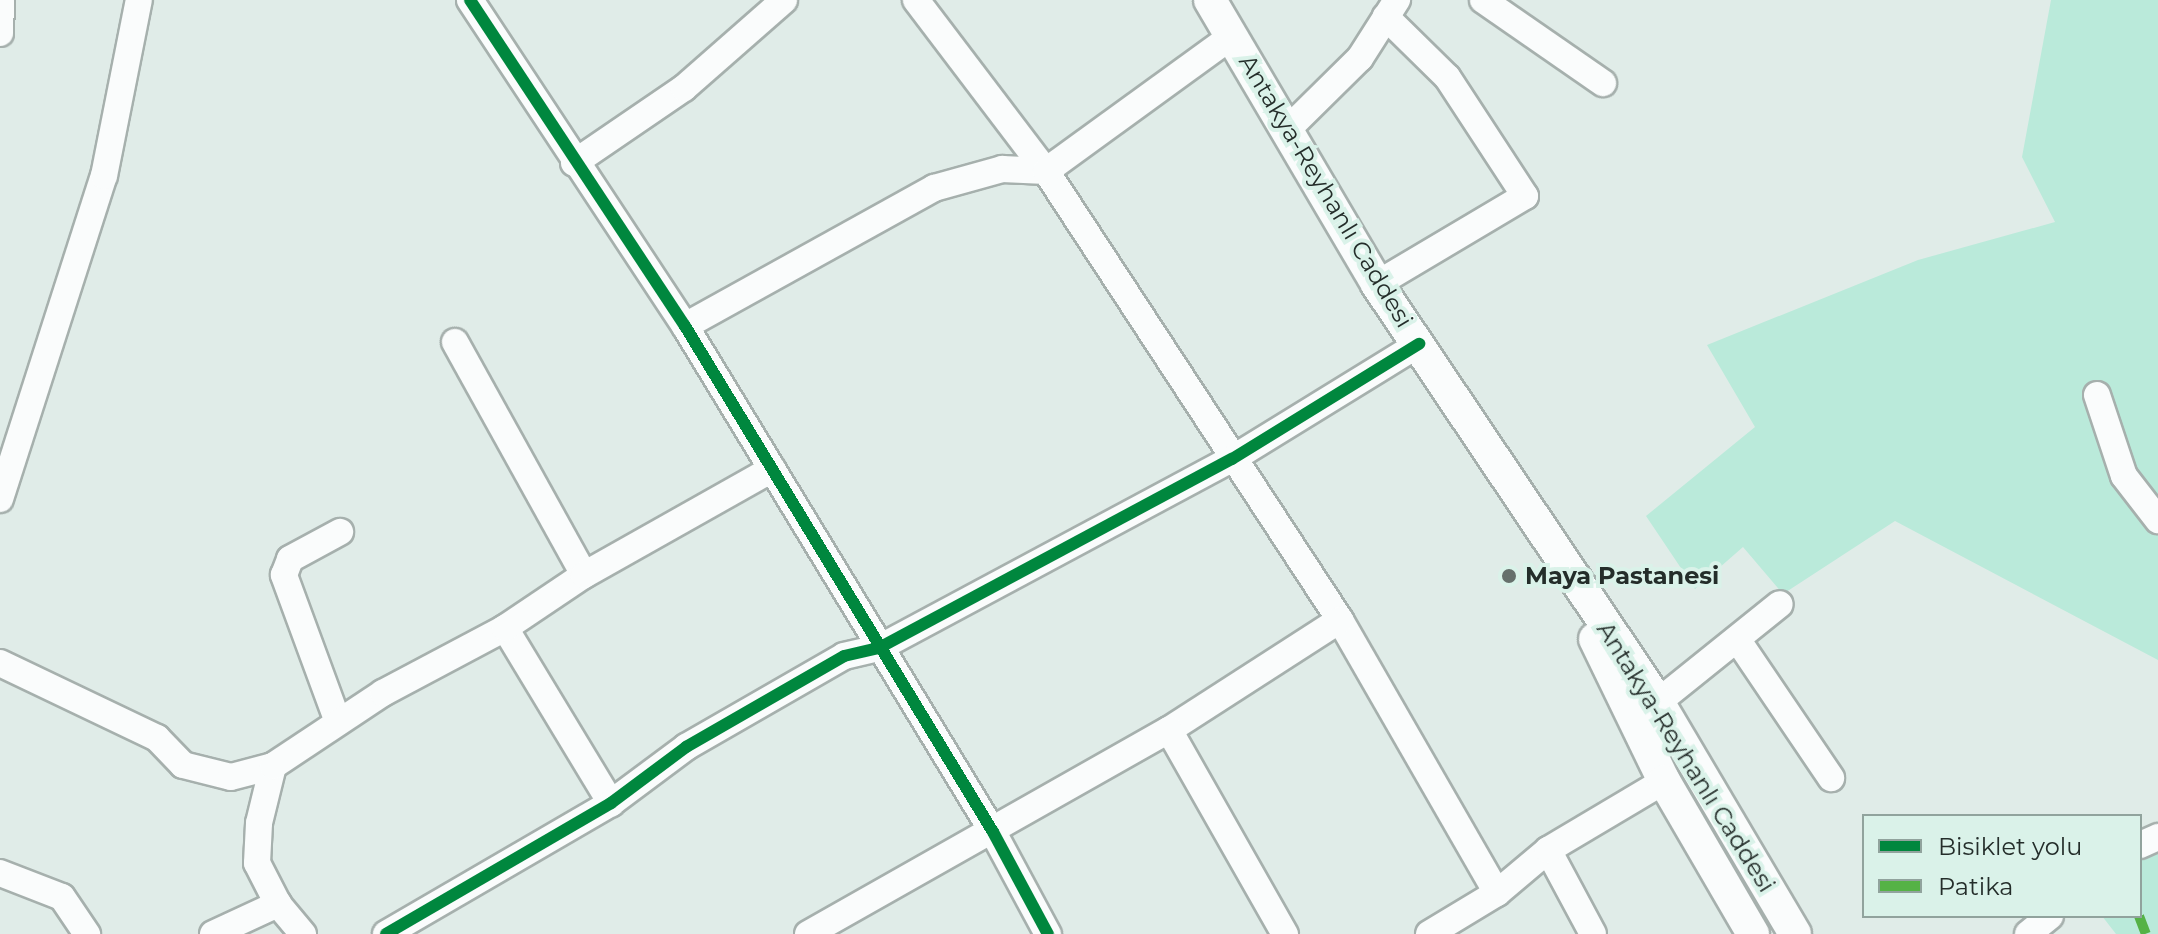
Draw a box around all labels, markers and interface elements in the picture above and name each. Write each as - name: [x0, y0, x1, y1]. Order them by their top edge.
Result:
- street label: Antakya-Reyhanlı Caddesi: [1233, 49, 1419, 333]
- place label: Maya Pastanesi: [1525, 562, 1719, 590]
- marker: Maya Pastanesi: [1500, 567, 1518, 585]
- street label: Antakya-Reyhanlı Caddesi: [1591, 617, 1781, 897]
- legend: [1862, 814, 2142, 918]
- text: Bisiklet yolu: [1938, 832, 2082, 861]
- text: Patika: [1938, 872, 2014, 901]

